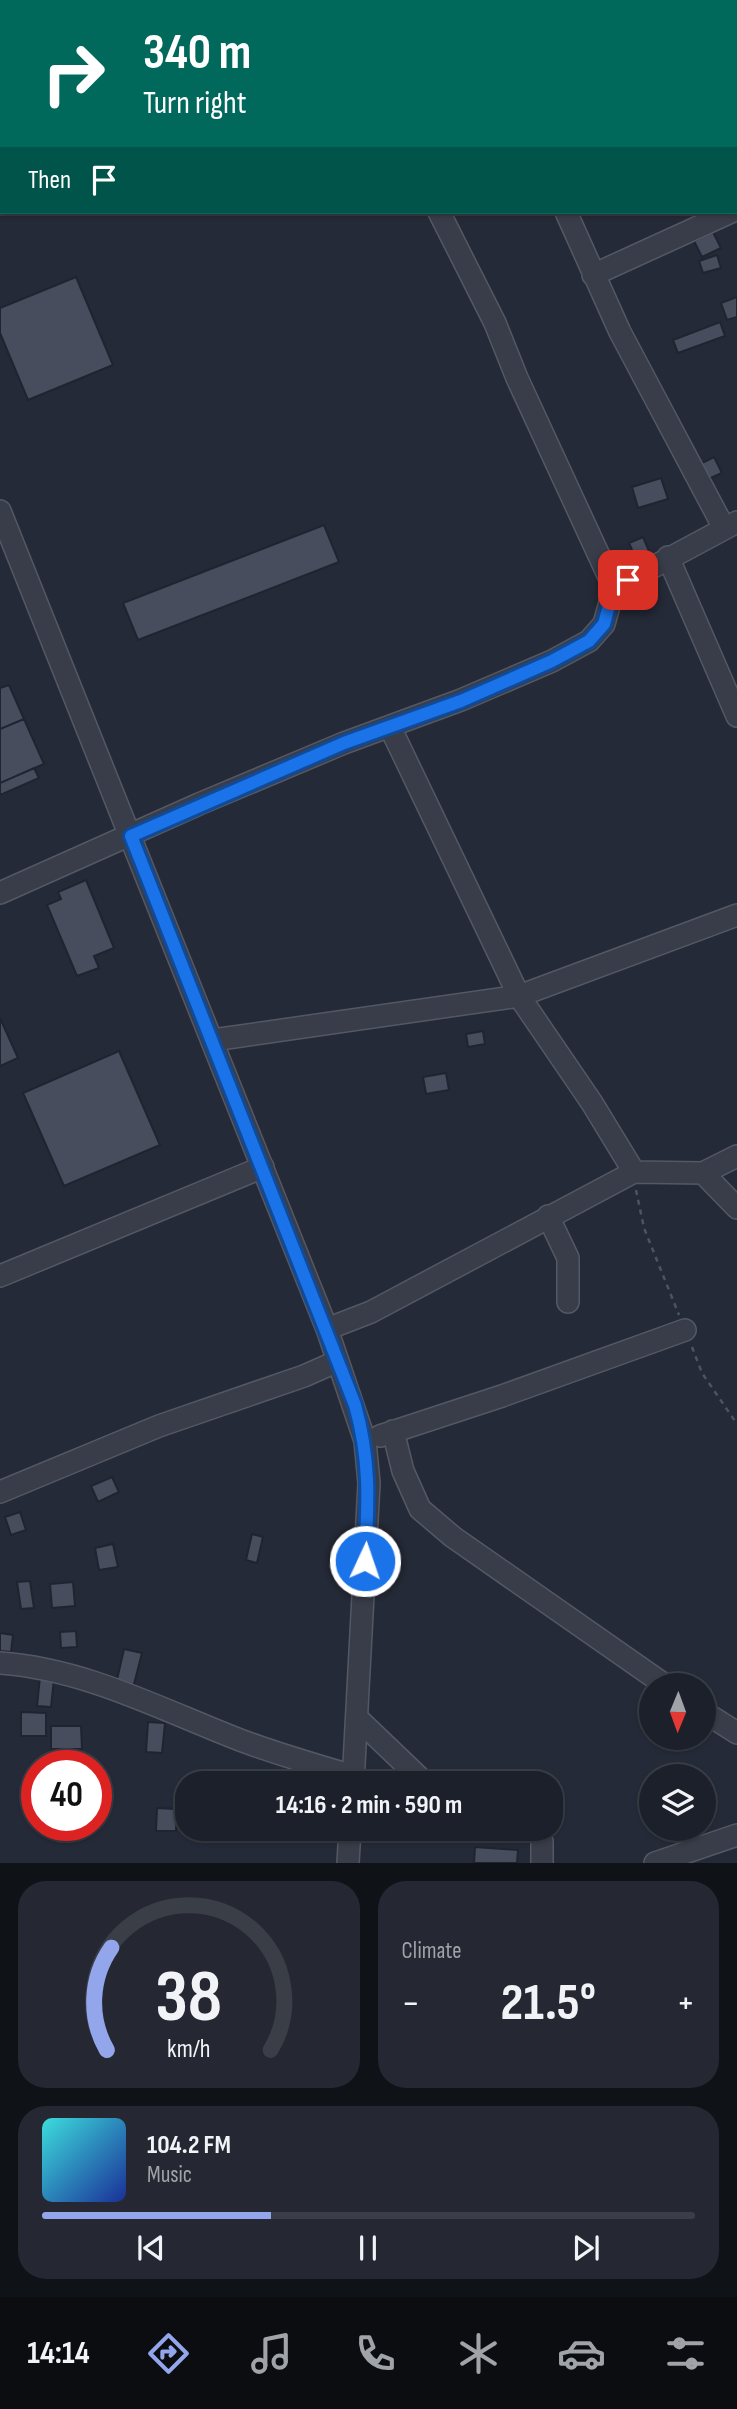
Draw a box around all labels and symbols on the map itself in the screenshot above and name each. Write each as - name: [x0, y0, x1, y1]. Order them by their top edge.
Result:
- pin: [598, 550, 658, 610]
- position arrow: [328, 1524, 402, 1598]
- north arrow: [639, 1673, 716, 1750]
- speed limit sign: 40: [21, 1750, 112, 1841]

